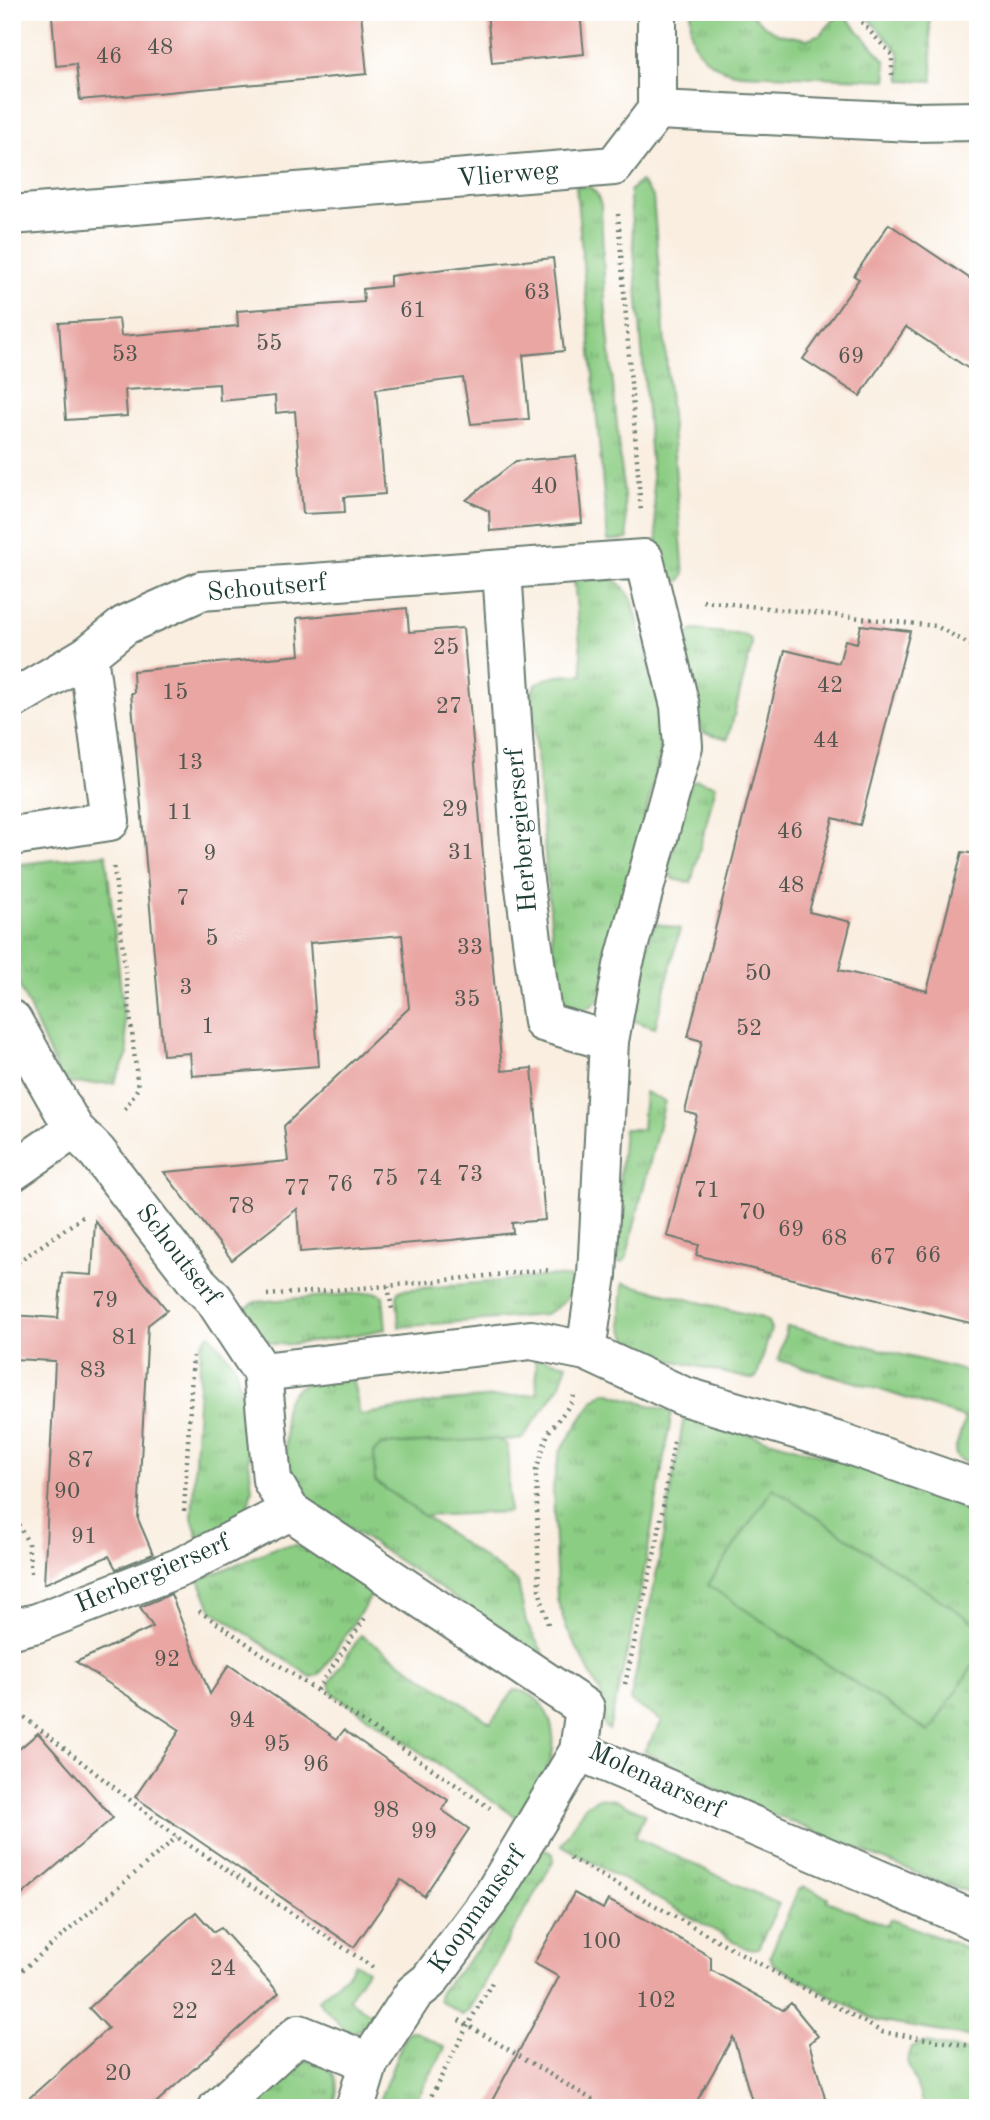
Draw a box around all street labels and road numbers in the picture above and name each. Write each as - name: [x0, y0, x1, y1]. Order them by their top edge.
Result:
- street label: Vlierweg: [456, 158, 560, 192]
- street label: Schoutserf: [206, 570, 329, 606]
- street label: Herbergierserf: [502, 745, 542, 913]
- street label: Schoutserf: [131, 1200, 226, 1311]
- street label: Herbergierserf: [72, 1529, 235, 1618]
- street label: Molenaarserf: [584, 1738, 729, 1824]
- street label: Koopmanserf: [425, 1840, 532, 1978]

